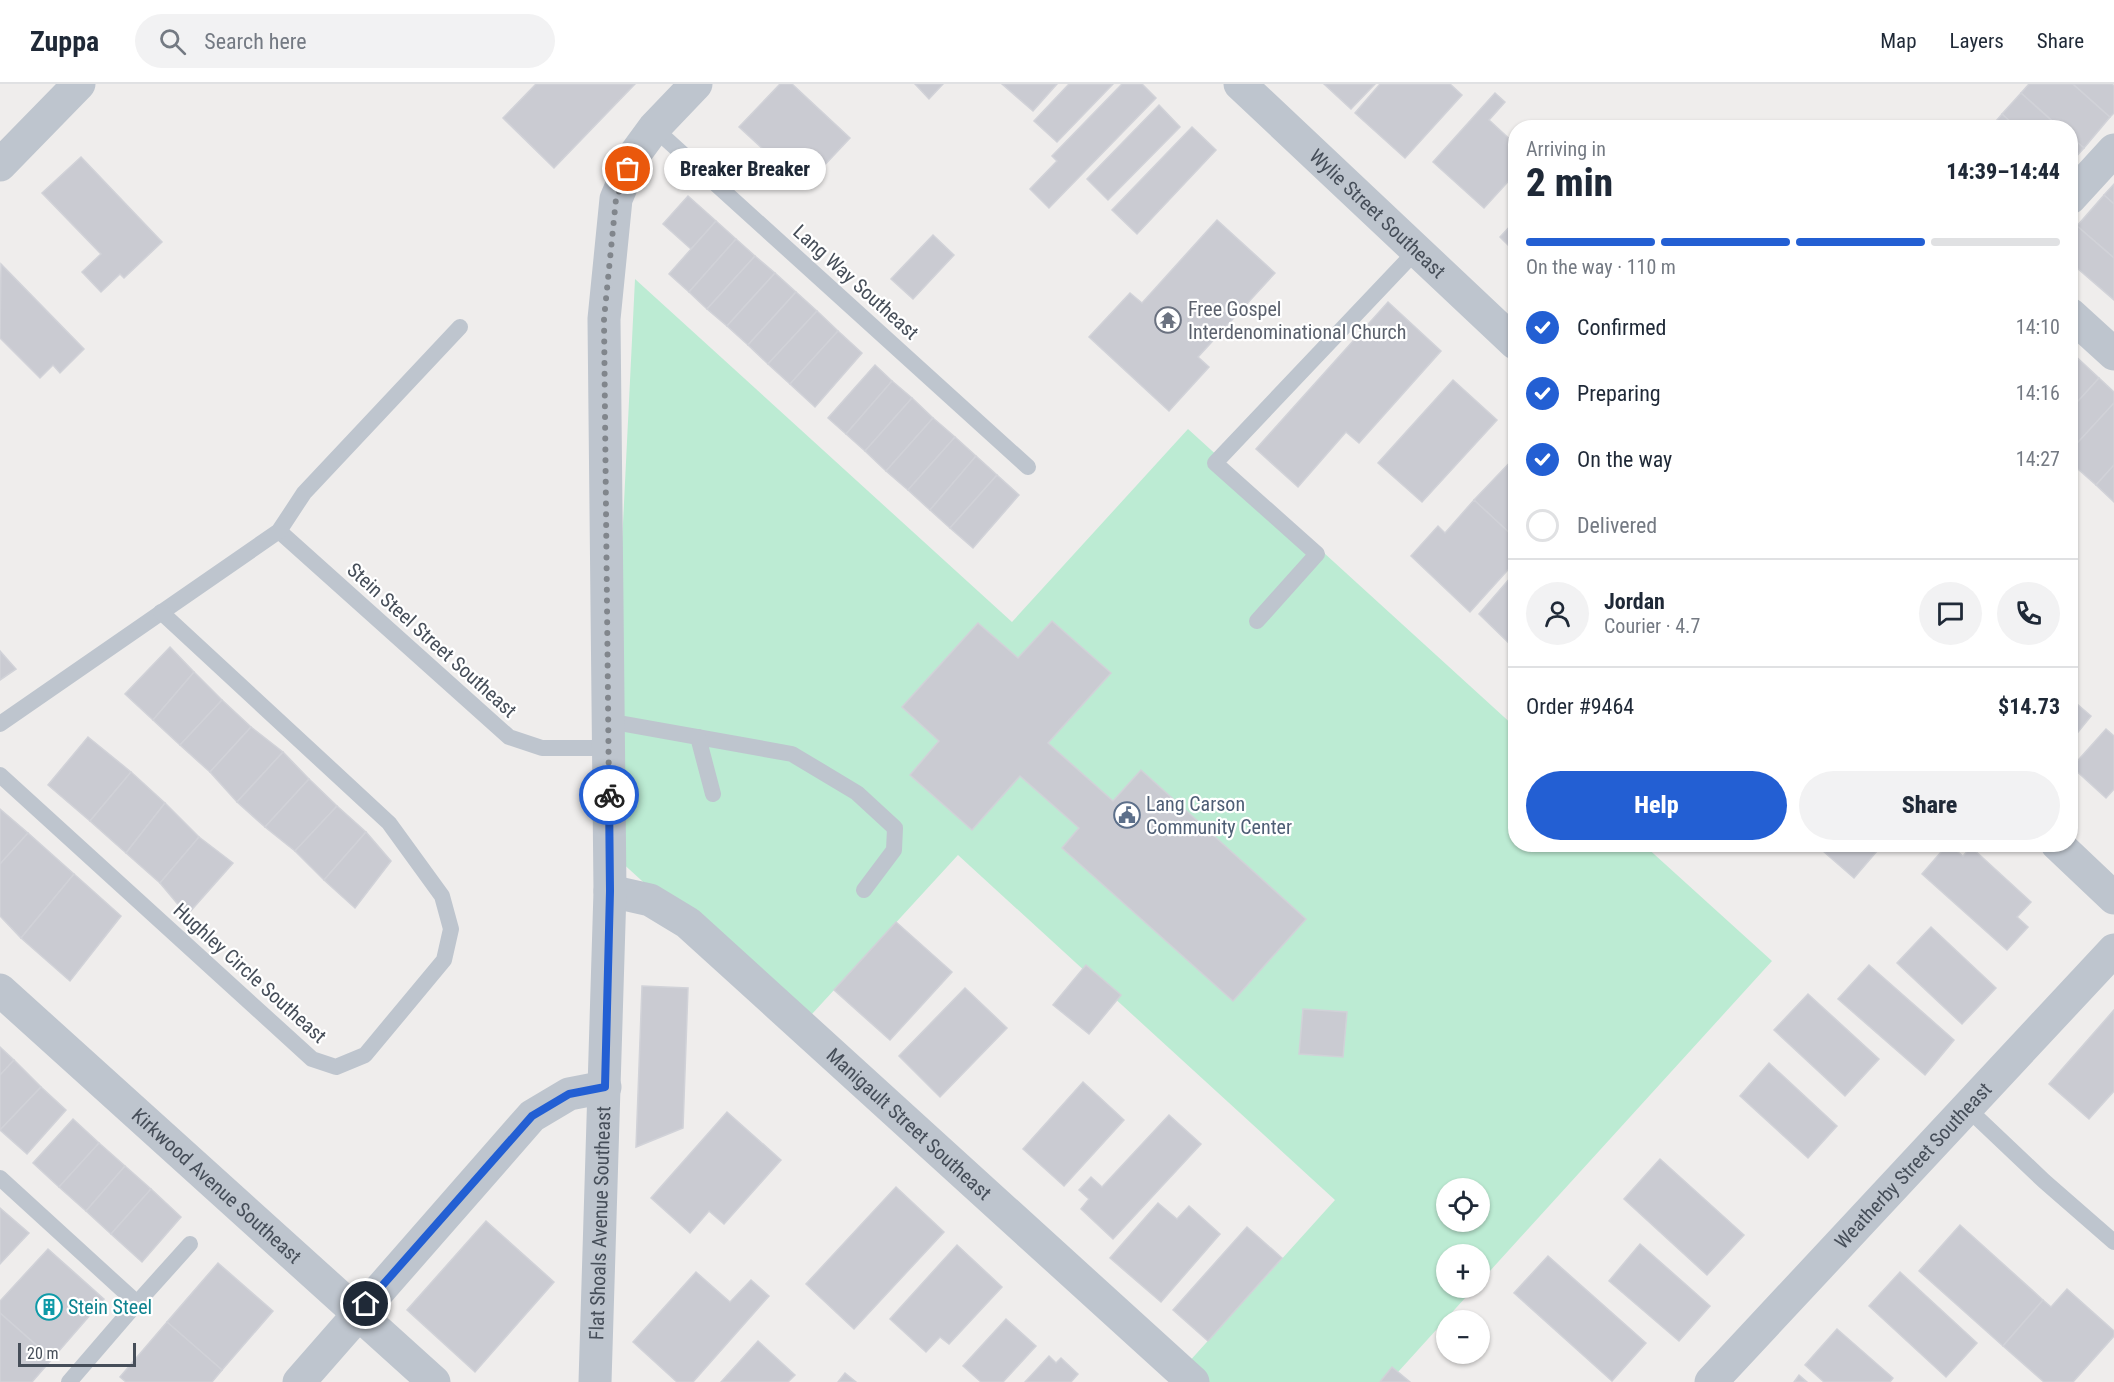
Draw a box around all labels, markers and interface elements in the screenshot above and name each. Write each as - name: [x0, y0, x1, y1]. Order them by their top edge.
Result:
- search box: [135, 14, 555, 68]
- text: Zuppa: [30, 25, 99, 58]
- icon: search: [156, 25, 189, 58]
- text: Search here: [204, 29, 307, 54]
- text: Map: [1880, 29, 1917, 53]
- text: Layers: [1950, 29, 2004, 53]
- text: Share: [2037, 29, 2084, 53]
- text: Arriving in: [1526, 137, 1606, 161]
- pin: [602, 143, 653, 194]
- street label: Wylie Street Southeast: [1305, 144, 1451, 283]
- callout: Breaker Breaker: [664, 148, 826, 190]
- icon: bag: [611, 152, 644, 185]
- text: Breaker Breaker: [680, 157, 810, 181]
- text: 14:39–14:44: [1946, 159, 2060, 184]
- text: 2 min: [1526, 160, 1613, 206]
- street label: Lang Way Southeast: [788, 219, 924, 345]
- text: On the way · 110 m: [1526, 255, 1676, 279]
- place label: Free Gospel Interdenominational Church: [1188, 297, 1406, 344]
- temple icon: Free Gospel Interdenominational Church: [1153, 305, 1183, 335]
- icon: check: [1526, 311, 1559, 344]
- text: Confirmed: [1577, 315, 1666, 340]
- text: 14:10: [2016, 315, 2060, 339]
- icon: check: [1526, 377, 1559, 410]
- text: Preparing: [1577, 381, 1661, 406]
- text: 14:16: [2016, 381, 2060, 405]
- icon: check: [1526, 443, 1559, 476]
- text: On the way: [1577, 447, 1672, 472]
- text: 14:27: [2016, 447, 2060, 471]
- text: Delivered: [1577, 513, 1657, 538]
- street label: Stein Steel Street Southeast: [342, 558, 522, 723]
- button: person: [1526, 582, 1589, 645]
- button: chat: [1919, 582, 1982, 645]
- button: phone: [1997, 582, 2060, 645]
- text: Jordan: [1604, 589, 1665, 614]
- text: Courier · 4.7: [1604, 614, 1700, 638]
- text: Order #9464: [1526, 694, 1634, 719]
- text: $14.73: [1998, 694, 2060, 719]
- courier: [579, 765, 639, 825]
- button: Help: [1526, 771, 1787, 840]
- button: Share: [1799, 771, 2060, 840]
- icon: bike: [593, 779, 626, 812]
- place label: Lang Carson Community Center: [1146, 792, 1292, 839]
- public building icon: Lang Carson Community Center: [1112, 800, 1142, 830]
- street label: Hughley Circle Southeast: [169, 898, 332, 1048]
- street label: Manigault Street Southeast: [822, 1043, 996, 1205]
- street label: Weatherby Street Southeast: [1829, 1077, 1996, 1254]
- street label: Kirkwood Avenue Southeast: [127, 1103, 306, 1268]
- street label: Flat Shoals Avenue Southeast: [584, 1106, 615, 1340]
- map controls: [1436, 1178, 1490, 1364]
- button: locate: [1436, 1178, 1490, 1232]
- button: +: [1436, 1244, 1490, 1298]
- pin: [340, 1278, 391, 1329]
- icon: home: [349, 1287, 382, 1320]
- building icon: Stein Steel: [34, 1292, 64, 1322]
- place label: Stein Steel: [68, 1295, 152, 1319]
- button: −: [1436, 1310, 1490, 1364]
- scale bar: [18, 1340, 136, 1368]
- text: 20 m: [27, 1344, 59, 1363]

